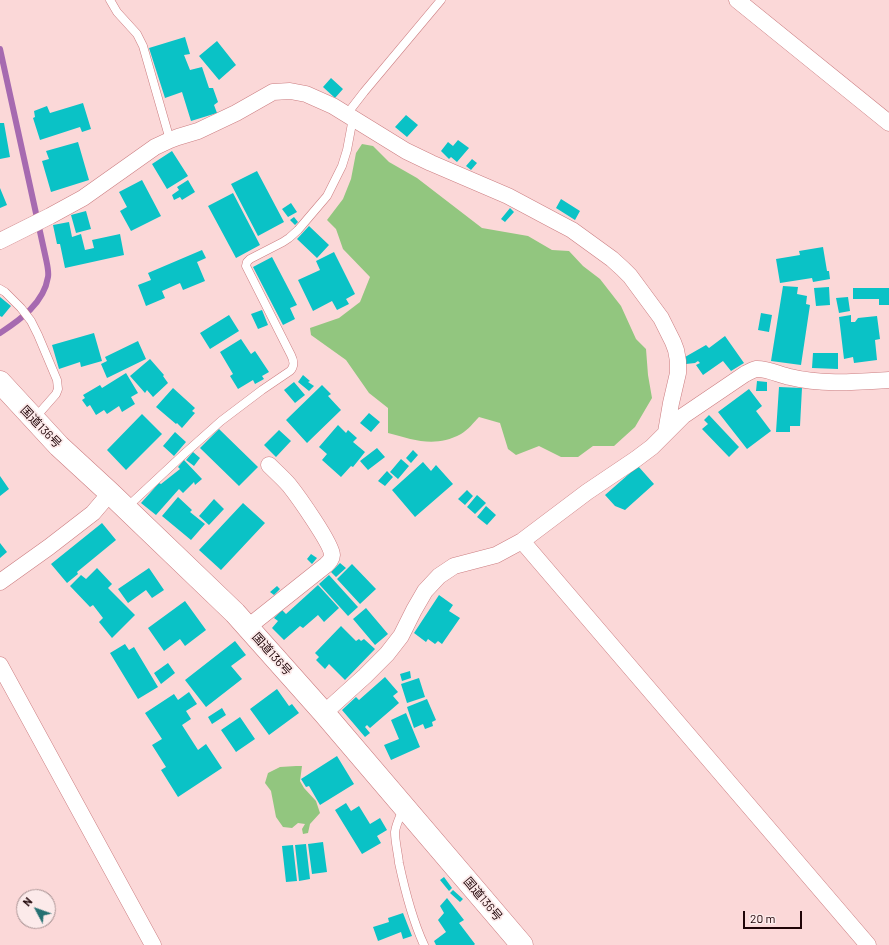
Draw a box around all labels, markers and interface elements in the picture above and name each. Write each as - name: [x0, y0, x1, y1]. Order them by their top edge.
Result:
- street label: 国道136号: [18, 403, 64, 451]
- street label: 国道136号: [249, 630, 295, 678]
- street label: 国道136号: [461, 874, 505, 924]
- north arrow: [16, 889, 56, 929]
- text: N: [20, 894, 35, 908]
- scale bar: [745, 903, 804, 929]
- text: 20 m: [750, 911, 776, 925]

